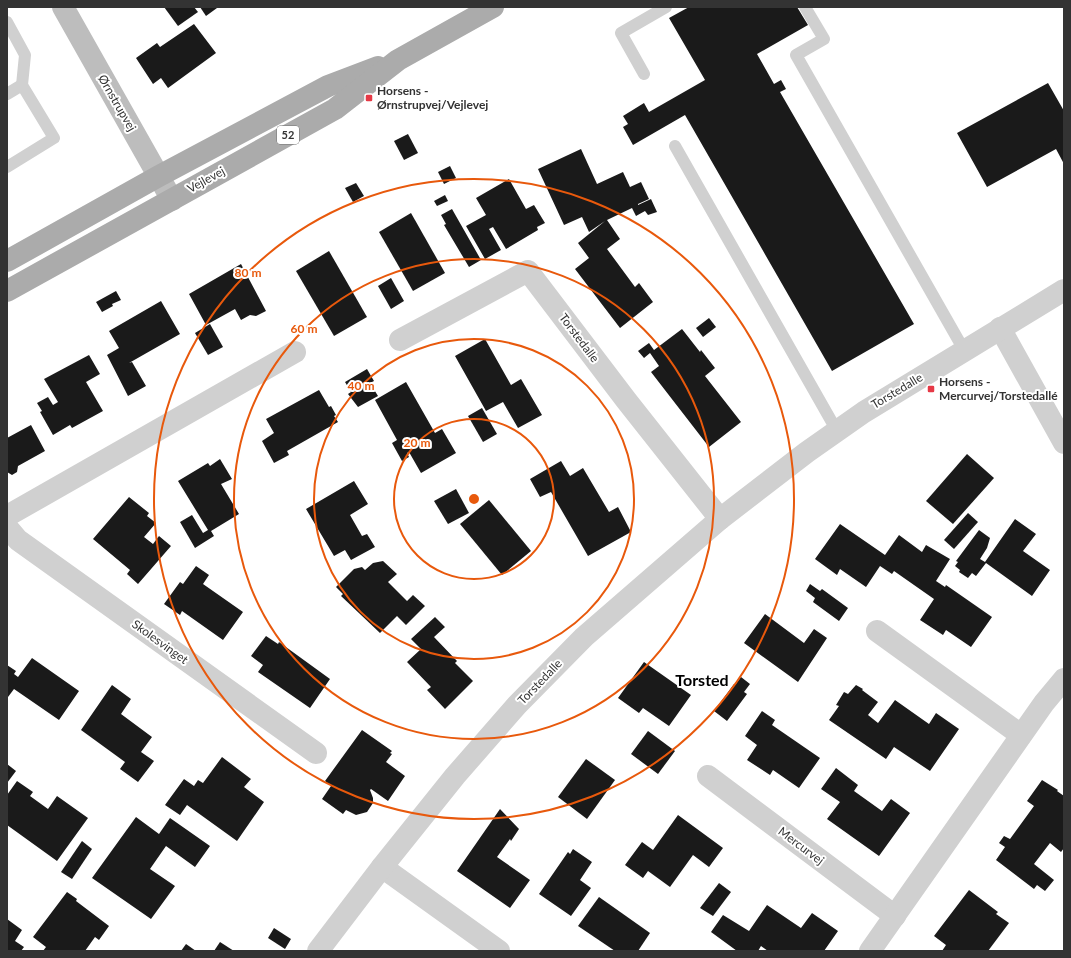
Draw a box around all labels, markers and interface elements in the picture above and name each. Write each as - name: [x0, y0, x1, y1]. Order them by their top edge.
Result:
- street label: Ørnstrupvej: [95, 72, 140, 134]
- place label: Horsens - Ørnstrupvej/Vejlevej: [377, 83, 488, 112]
- marker: Horsens - Ørnstrupvej/Vejlevej: [364, 93, 374, 103]
- road number: 52: [277, 126, 299, 144]
- street label: Vejlevej: [184, 163, 227, 196]
- text: 80 m: [235, 265, 261, 280]
- street label: Torstedalle: [556, 310, 603, 365]
- text: 60 m: [291, 321, 317, 336]
- street label: Torstedalle: [868, 369, 925, 412]
- place label: Horsens - Mercurvej/Torstedallé: [939, 374, 1058, 403]
- text: 40 m: [348, 378, 374, 393]
- marker: Horsens - Mercurvej/Torstedallé: [926, 384, 936, 394]
- text: 20 m: [404, 435, 430, 450]
- centre of rings: [467, 492, 481, 506]
- street label: Skolesvinget: [129, 616, 192, 667]
- street label: Torstedalle: [514, 656, 565, 707]
- district label: Torsted: [675, 670, 729, 689]
- street label: Mercurvej: [775, 824, 827, 868]

